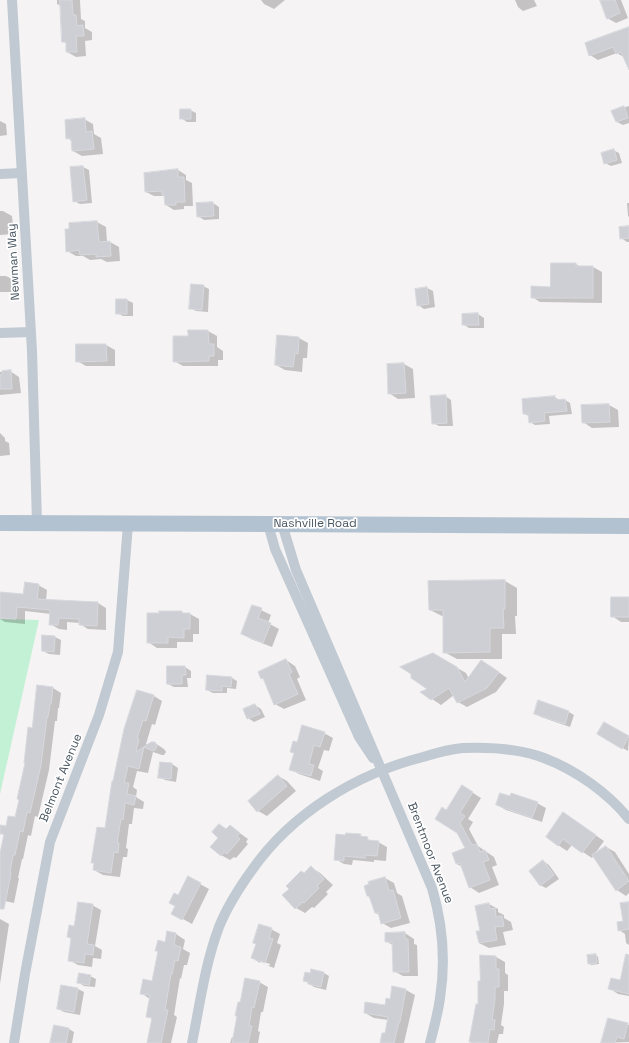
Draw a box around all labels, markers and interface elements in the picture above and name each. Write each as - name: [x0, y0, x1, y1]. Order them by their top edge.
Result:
- street label: Newman Way: [5, 223, 23, 301]
- street label: Nashville Road: [273, 517, 357, 531]
- street label: Belmont Avenue: [37, 732, 85, 824]
- street label: Brentmoor Avenue: [404, 800, 456, 906]

